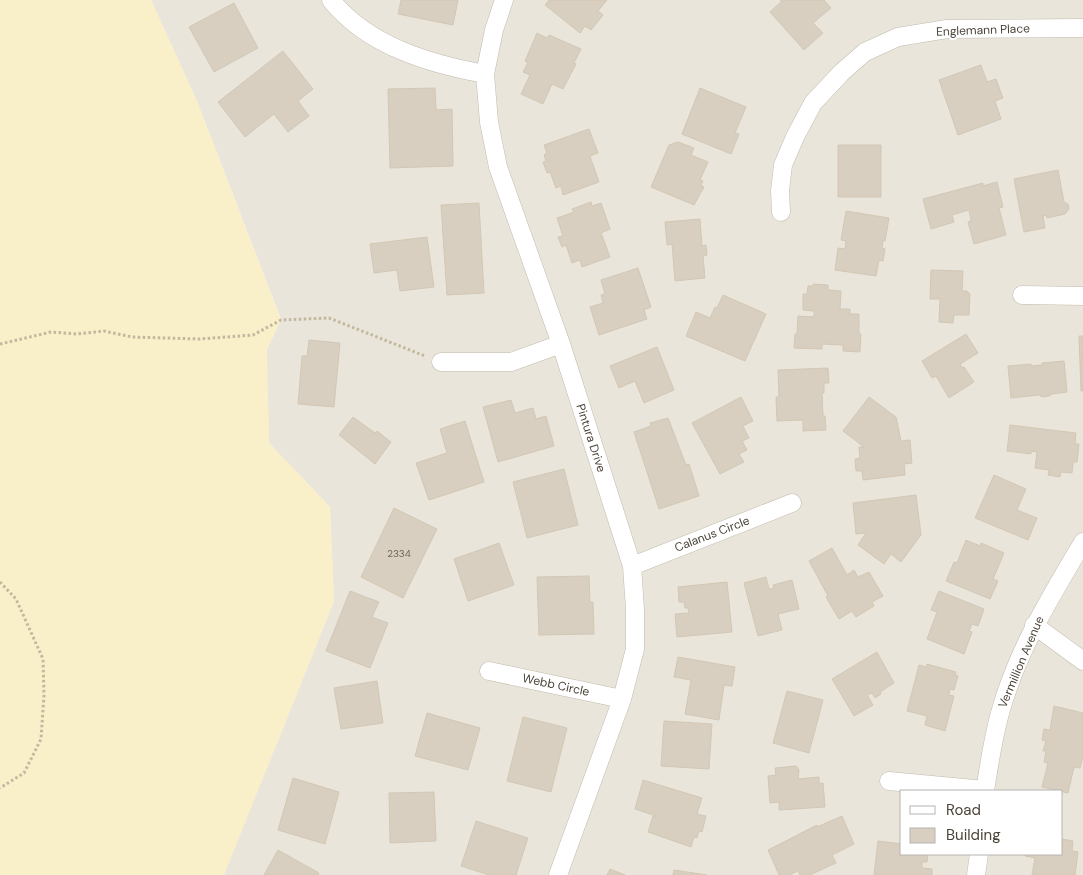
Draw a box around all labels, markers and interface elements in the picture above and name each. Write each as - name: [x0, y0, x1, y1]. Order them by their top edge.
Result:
- street label: Englemann Place: [936, 20, 1030, 40]
- street label: Pintura Drive: [572, 402, 610, 474]
- street label: Calanus Circle: [672, 512, 752, 556]
- house number: 2334: [387, 547, 411, 560]
- street label: Vermillion Avenue: [994, 613, 1048, 710]
- street label: Webb Circle: [521, 670, 591, 700]
- legend: [900, 790, 1063, 855]
- text: Road: [946, 800, 981, 820]
- text: Building: [946, 825, 1001, 845]

